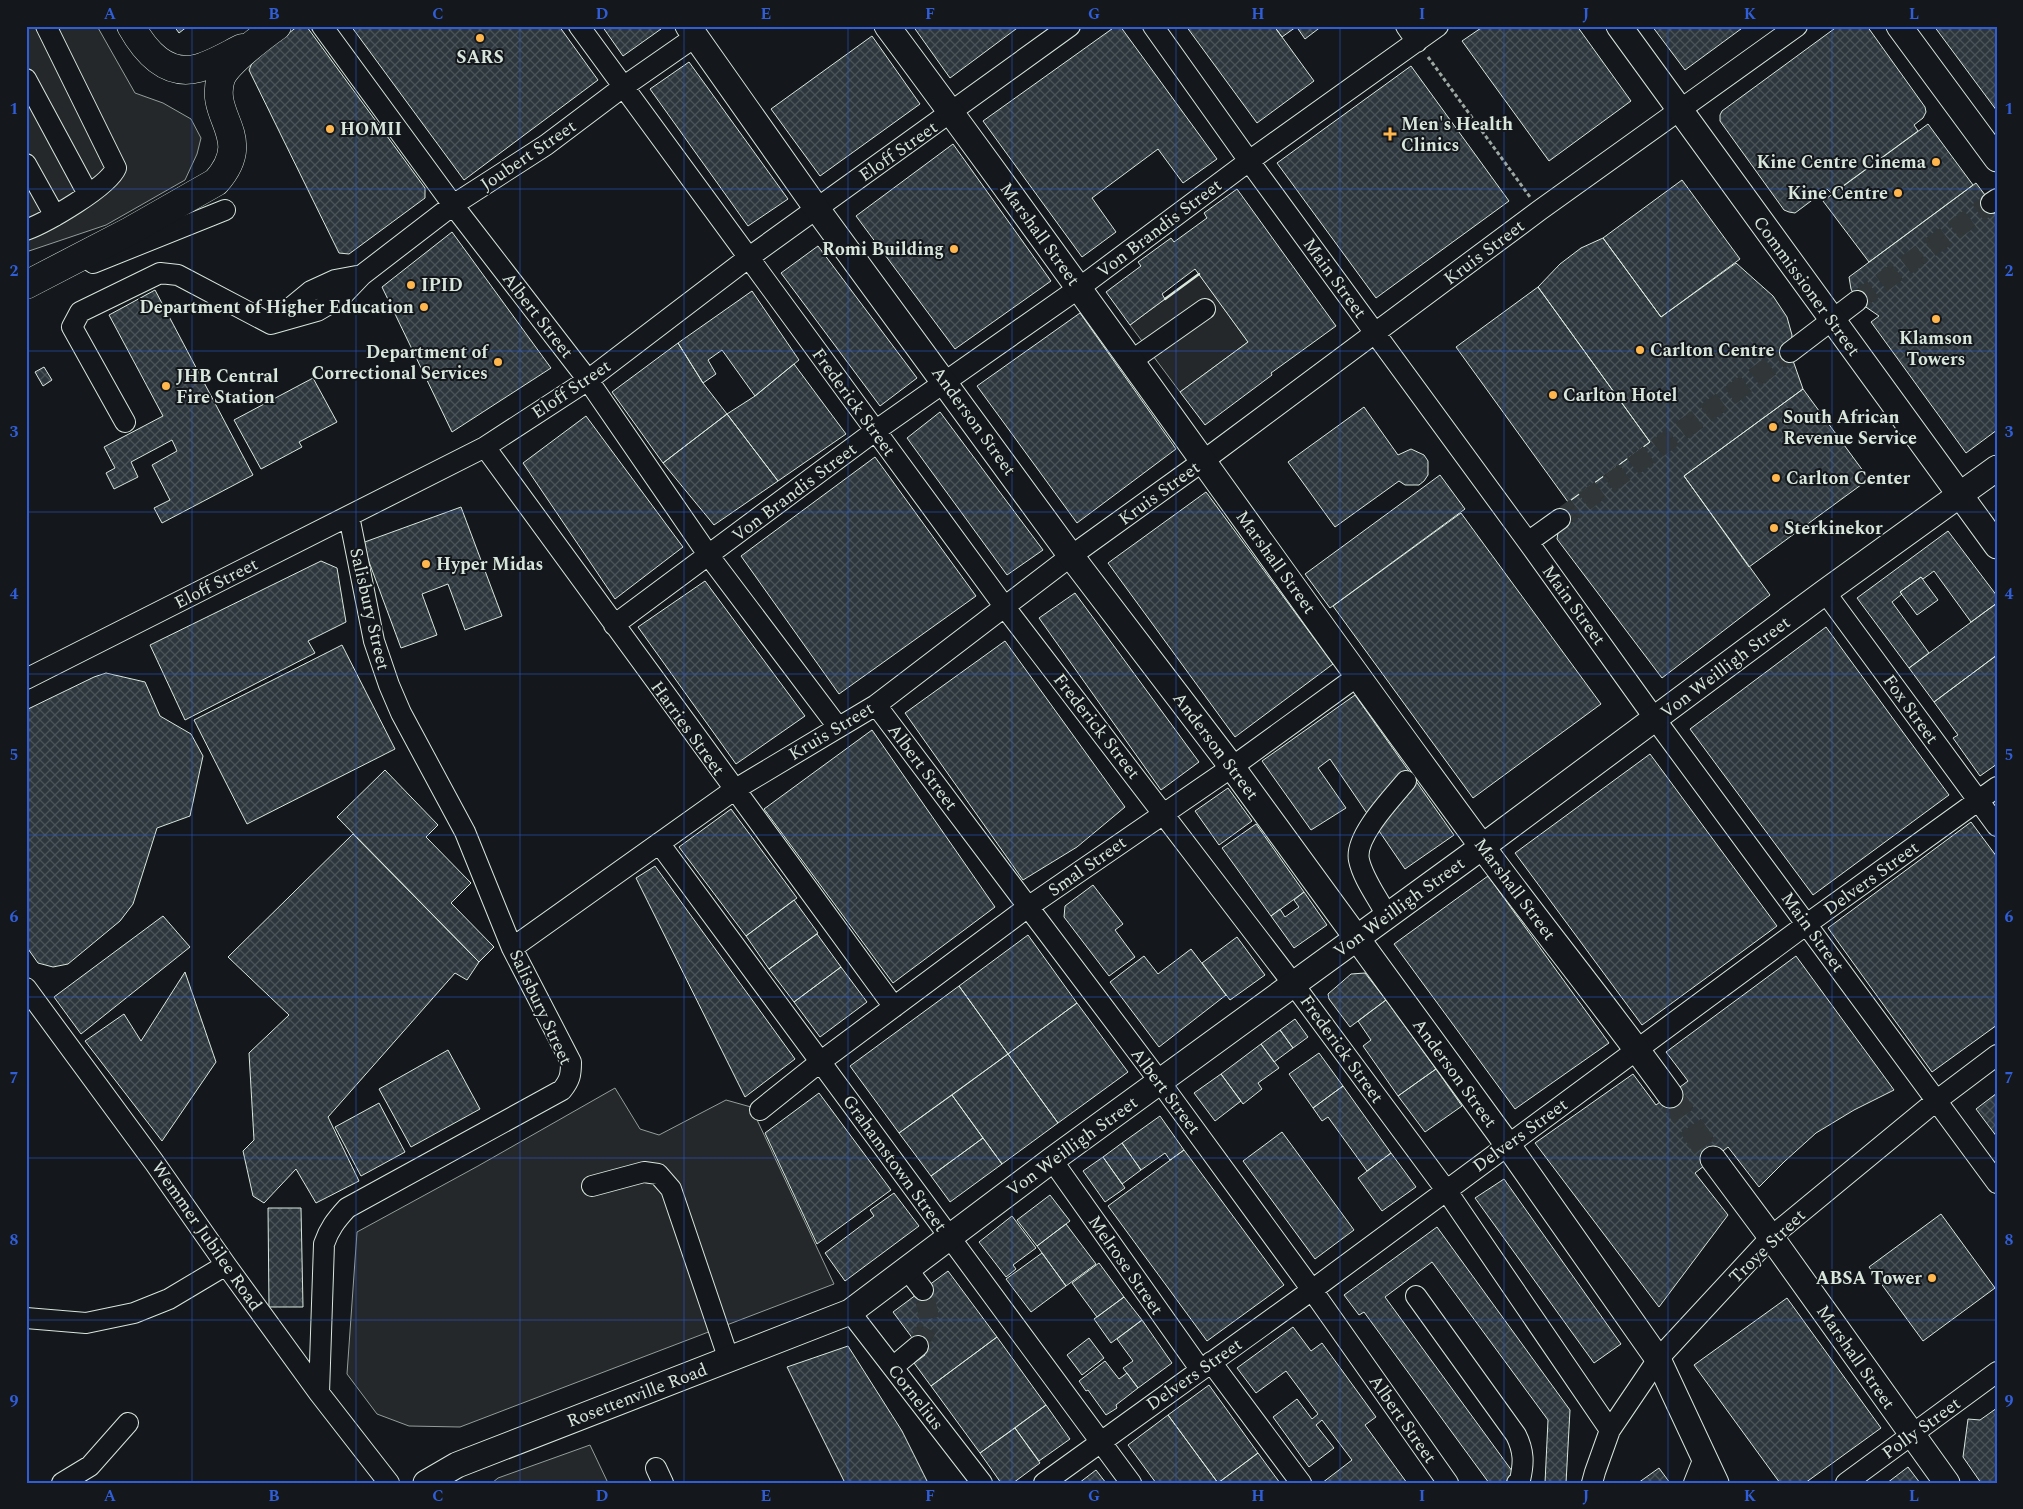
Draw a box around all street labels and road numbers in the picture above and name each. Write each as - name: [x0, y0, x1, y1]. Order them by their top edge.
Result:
- street label: Joubert Street: [475, 113, 582, 198]
- street label: Eloff Street: [853, 114, 943, 189]
- street label: Von Brandis Street: [1091, 172, 1228, 285]
- street label: Marshall Street: [993, 177, 1086, 292]
- street label: Commissioner Street: [1746, 210, 1867, 362]
- street label: Kruis Street: [1438, 213, 1530, 292]
- street label: Main Street: [1296, 232, 1373, 324]
- street label: Albert Street: [495, 267, 580, 364]
- street label: Frederick Street: [805, 342, 902, 462]
- street label: Eloff Street: [526, 353, 616, 426]
- street label: Anderson Street: [925, 361, 1023, 482]
- street label: Von Brandis Street: [726, 436, 863, 549]
- street label: Kruis Street: [1113, 454, 1206, 532]
- street label: Marshall Street: [1229, 505, 1322, 620]
- street label: Salisbury Street: [342, 545, 397, 673]
- street label: Eloff Street: [170, 551, 263, 616]
- street label: Main Street: [1535, 559, 1612, 651]
- street label: Von Weilligh Street: [1655, 609, 1796, 725]
- street label: Frederick Street: [1046, 667, 1147, 785]
- street label: Fox Street: [1876, 669, 1945, 750]
- street label: Harries Street: [644, 675, 731, 781]
- street label: Anderson Street: [1166, 686, 1265, 806]
- street label: Kruis Street: [783, 695, 879, 768]
- street label: Albert Street: [881, 718, 964, 816]
- street label: Smal Street: [1042, 829, 1132, 903]
- street label: Marshall Street: [1467, 832, 1562, 946]
- street label: Delvers Street: [1818, 835, 1925, 922]
- street label: Von Weilligh Street: [1328, 850, 1471, 964]
- street label: Main Street: [1774, 886, 1851, 978]
- street label: Salisbury Street: [502, 945, 579, 1069]
- street label: Frederick Street: [1293, 989, 1390, 1109]
- street label: Anderson Street: [1406, 1013, 1504, 1134]
- street label: Albert Street: [1124, 1042, 1207, 1140]
- street label: Grahamstown Street: [835, 1089, 954, 1238]
- street label: Von Weilligh Street: [1001, 1089, 1144, 1203]
- street label: Delvers Street: [1467, 1092, 1574, 1179]
- street label: Wemmer Jubilee Road: [145, 1156, 269, 1317]
- street label: Troye Street: [1723, 1203, 1812, 1290]
- street label: Melrose Street: [1081, 1210, 1170, 1321]
- street label: Marshall Street: [1809, 1299, 1902, 1415]
- street label: Delvers Street: [1141, 1331, 1248, 1418]
- street label: Rosettenville Road: [563, 1356, 711, 1435]
- street label: Cornelius: [881, 1358, 950, 1436]
- street label: Albert Street: [1362, 1369, 1443, 1469]
- street label: Polly Street: [1876, 1390, 1966, 1466]

